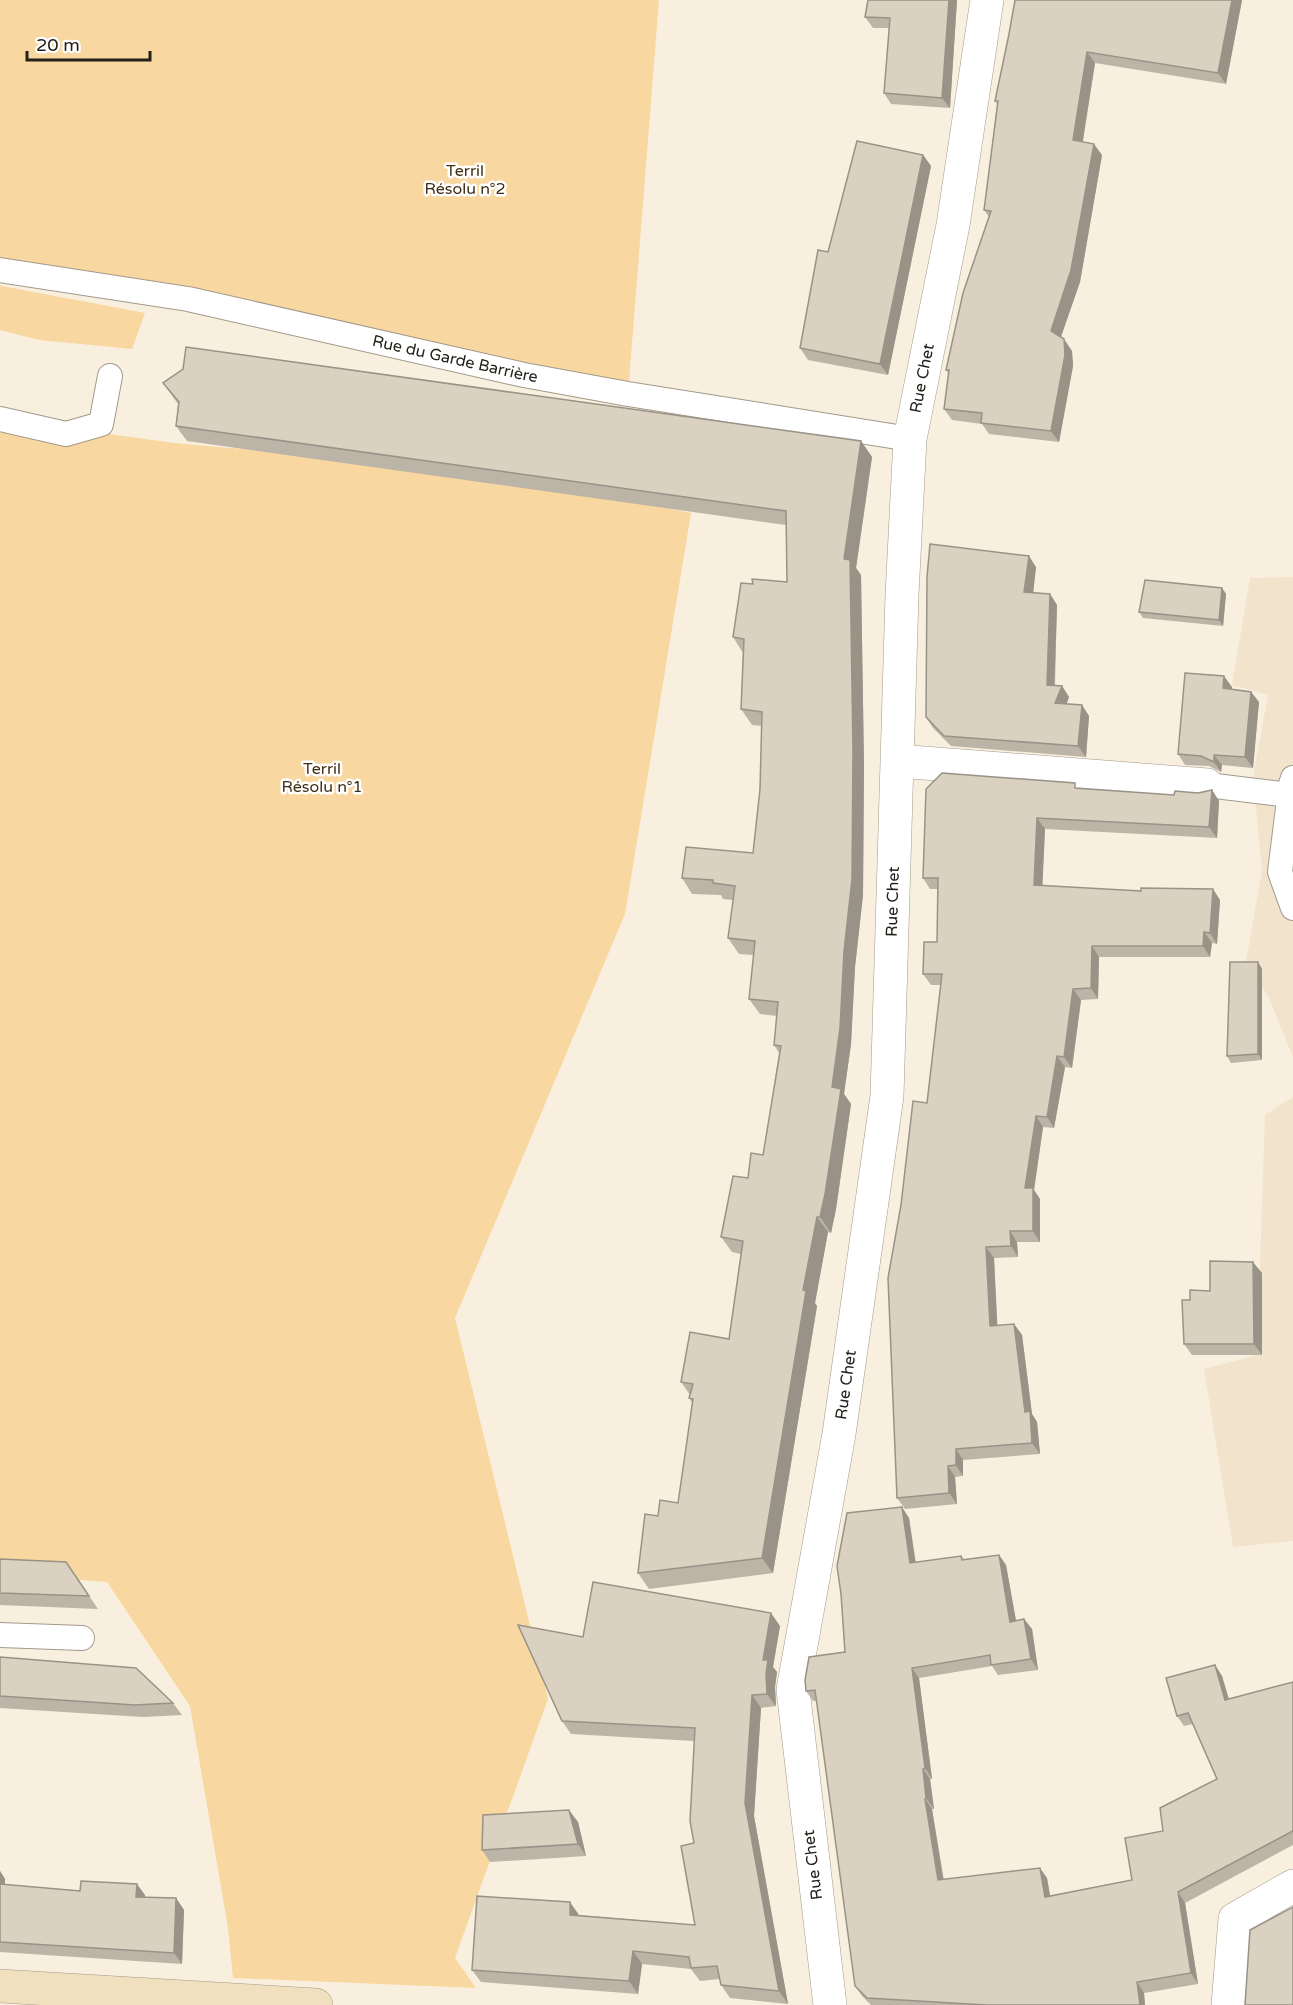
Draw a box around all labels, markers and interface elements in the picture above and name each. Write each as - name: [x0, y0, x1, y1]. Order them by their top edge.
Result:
- scale bar: [27, 24, 150, 62]
- text: 20 m: [36, 34, 80, 56]
- park label: Terril Résolu n°2: [424, 161, 506, 199]
- street label: Rue du Garde Barrière: [370, 331, 539, 387]
- street label: Rue Chet: [905, 342, 939, 415]
- park label: Terril Résolu n°1: [281, 759, 363, 797]
- street label: Rue Chet: [882, 866, 904, 937]
- street label: Rue Chet: [831, 1348, 861, 1421]
- street label: Rue Chet: [799, 1829, 827, 1901]

